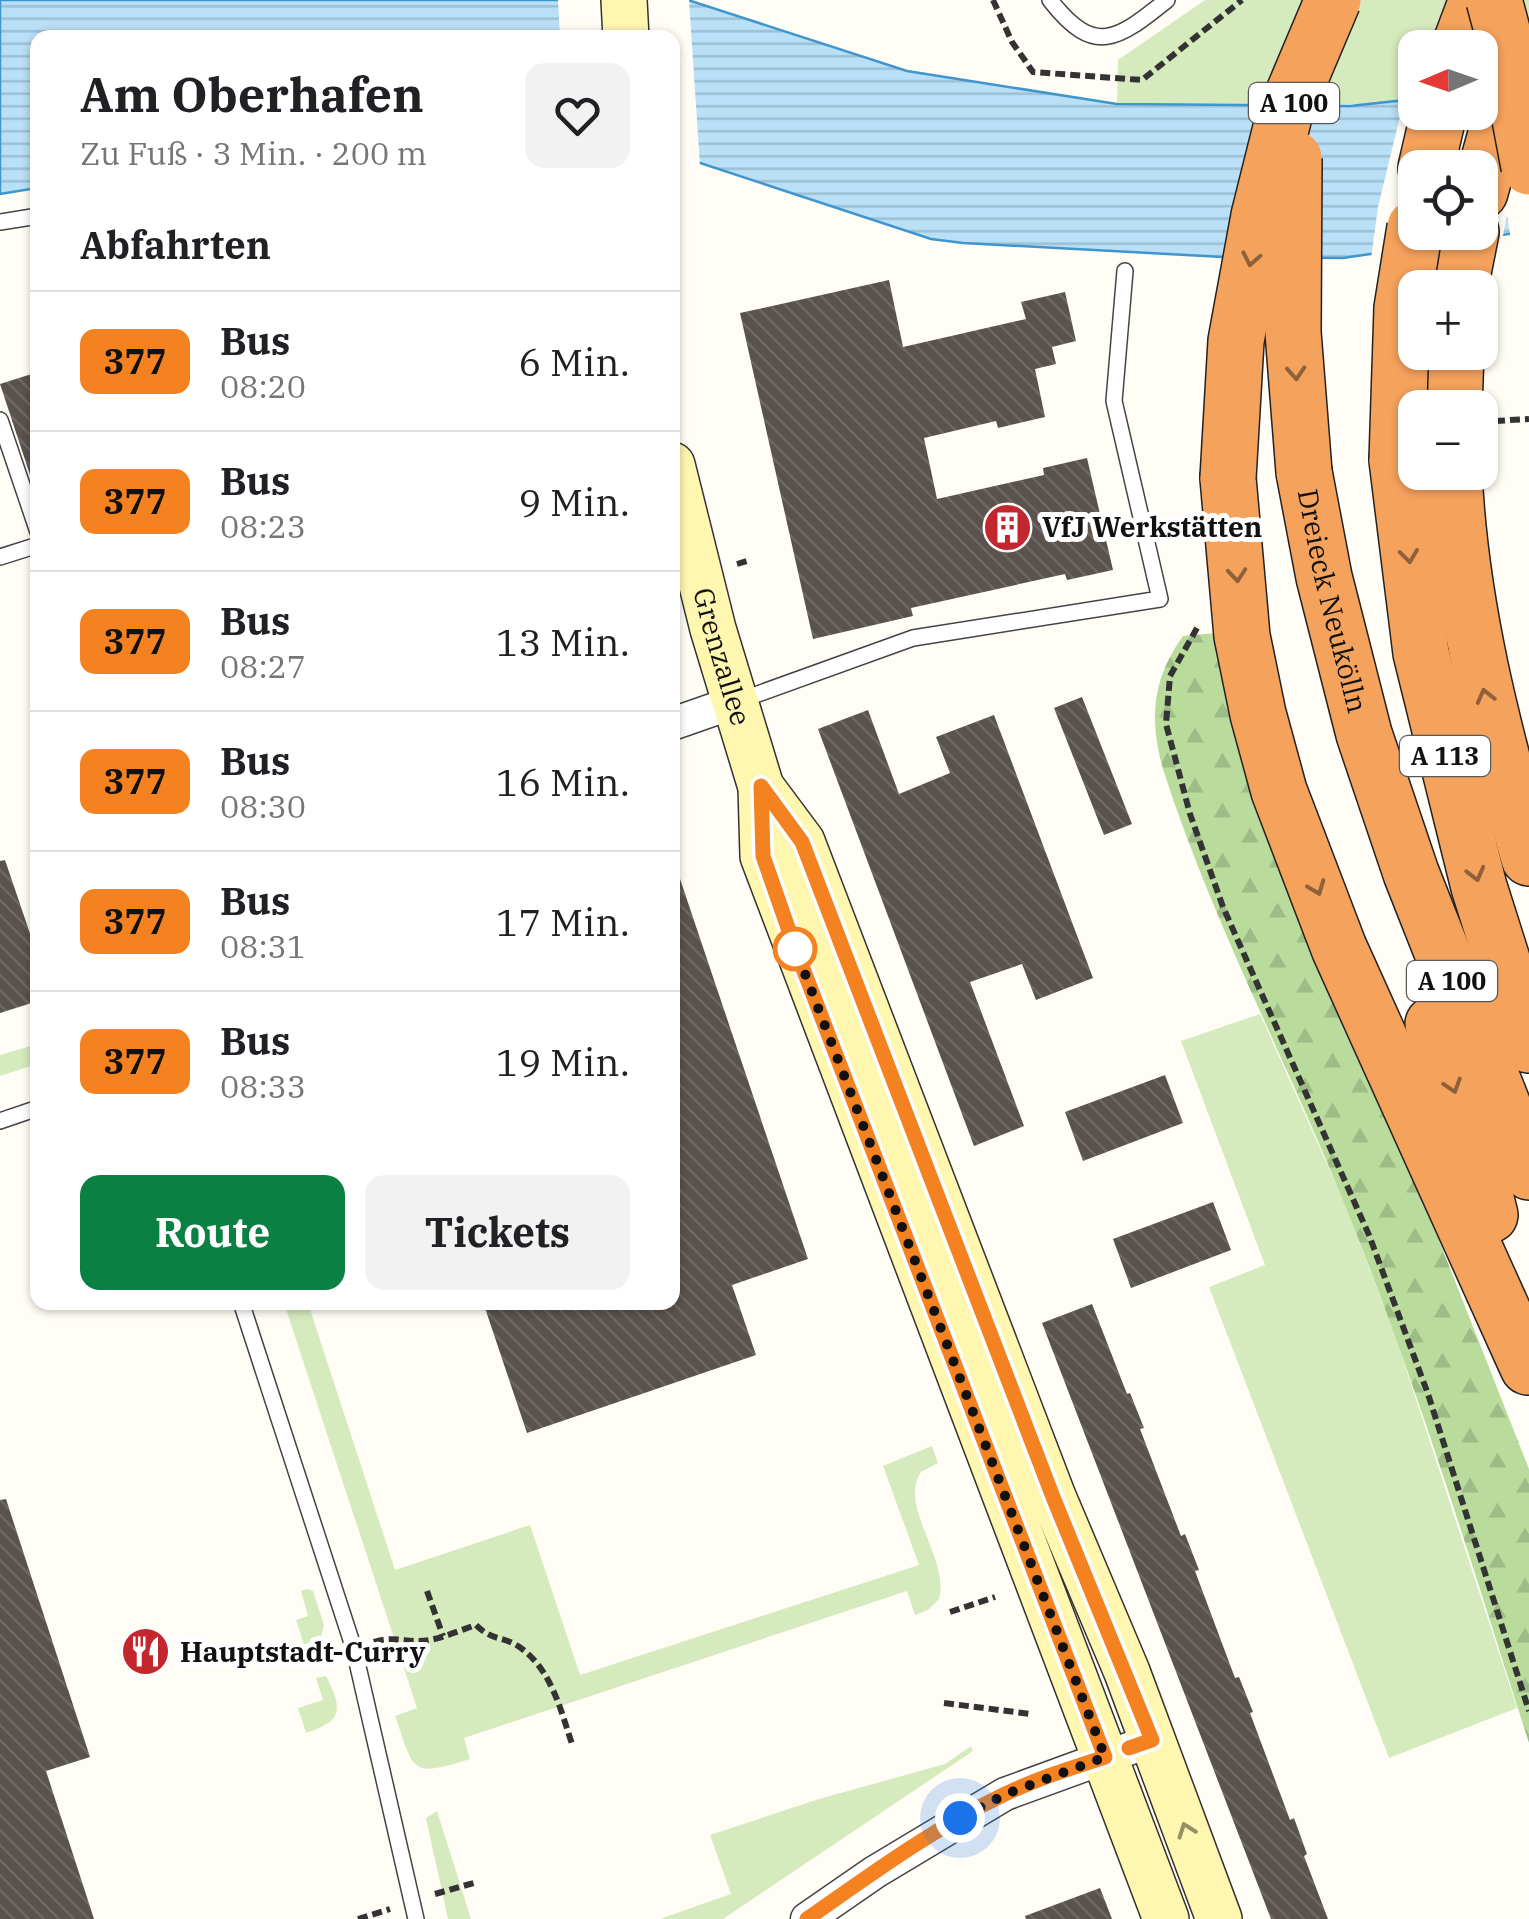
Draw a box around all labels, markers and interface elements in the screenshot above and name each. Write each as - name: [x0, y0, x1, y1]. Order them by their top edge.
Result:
- north arrow: [1398, 30, 1498, 130]
- map controls: [1398, 30, 1498, 490]
- text: Am Oberhafen: [80, 63, 424, 125]
- button: heart: [525, 63, 630, 168]
- road number: A 100: [1249, 83, 1339, 123]
- text: Zu Fuß · 3 Min. · 200 m: [80, 132, 427, 174]
- button: locate: [1398, 150, 1498, 250]
- text: Abfahrten: [80, 220, 271, 269]
- one-way arrow: [1241, 251, 1262, 267]
- button: +: [1398, 270, 1498, 370]
- text: Bus: [220, 316, 290, 365]
- text: 6 Min.: [518, 337, 630, 386]
- text: 377: [103, 338, 167, 384]
- text: 08:20: [220, 365, 306, 407]
- one-way arrow: [1285, 366, 1307, 382]
- button: −: [1398, 390, 1498, 490]
- text: Bus: [220, 456, 290, 505]
- text: 9 Min.: [518, 477, 630, 526]
- text: 377: [103, 478, 167, 524]
- street label: Dreieck Neukölln: [1290, 486, 1377, 717]
- building icon: VfJ Werkstätten: [981, 501, 1033, 553]
- text: 08:23: [220, 505, 306, 547]
- place label: VfJ Werkstätten: [1042, 508, 1262, 545]
- one-way arrow: [1398, 549, 1419, 565]
- one-way arrow: [1225, 567, 1247, 583]
- street label: Grenzallee: [685, 584, 760, 730]
- text: Bus: [220, 596, 290, 645]
- text: 13 Min.: [496, 617, 630, 666]
- text: 377: [103, 618, 167, 664]
- text: 08:27: [220, 645, 306, 687]
- one-way arrow: [1476, 688, 1497, 705]
- text: Bus: [220, 736, 290, 785]
- road number: A 113: [1400, 736, 1490, 776]
- text: 16 Min.: [496, 757, 630, 806]
- text: 377: [103, 758, 167, 804]
- text: 08:30: [220, 785, 306, 827]
- one-way arrow: [1464, 865, 1485, 882]
- text: Bus: [220, 876, 290, 925]
- one-way arrow: [1305, 878, 1325, 896]
- text: 17 Min.: [496, 897, 630, 946]
- text: 377: [103, 898, 167, 944]
- text: 08:31: [220, 925, 306, 967]
- unlabelled marker: [774, 928, 816, 970]
- road number: A 100: [1407, 961, 1497, 1001]
- text: Bus: [220, 1016, 290, 1065]
- text: 19 Min.: [496, 1037, 630, 1086]
- text: 377: [103, 1038, 167, 1084]
- text: 08:33: [220, 1065, 306, 1107]
- one-way arrow: [1441, 1077, 1461, 1094]
- button: Route: [80, 1175, 345, 1290]
- button: Tickets: [365, 1175, 630, 1290]
- restaurant icon: Hauptstadt-Curry: [119, 1626, 171, 1678]
- place label: Hauptstadt-Curry: [180, 1633, 425, 1670]
- your location: [935, 1793, 985, 1843]
- one-way arrow: [1177, 1822, 1198, 1839]

